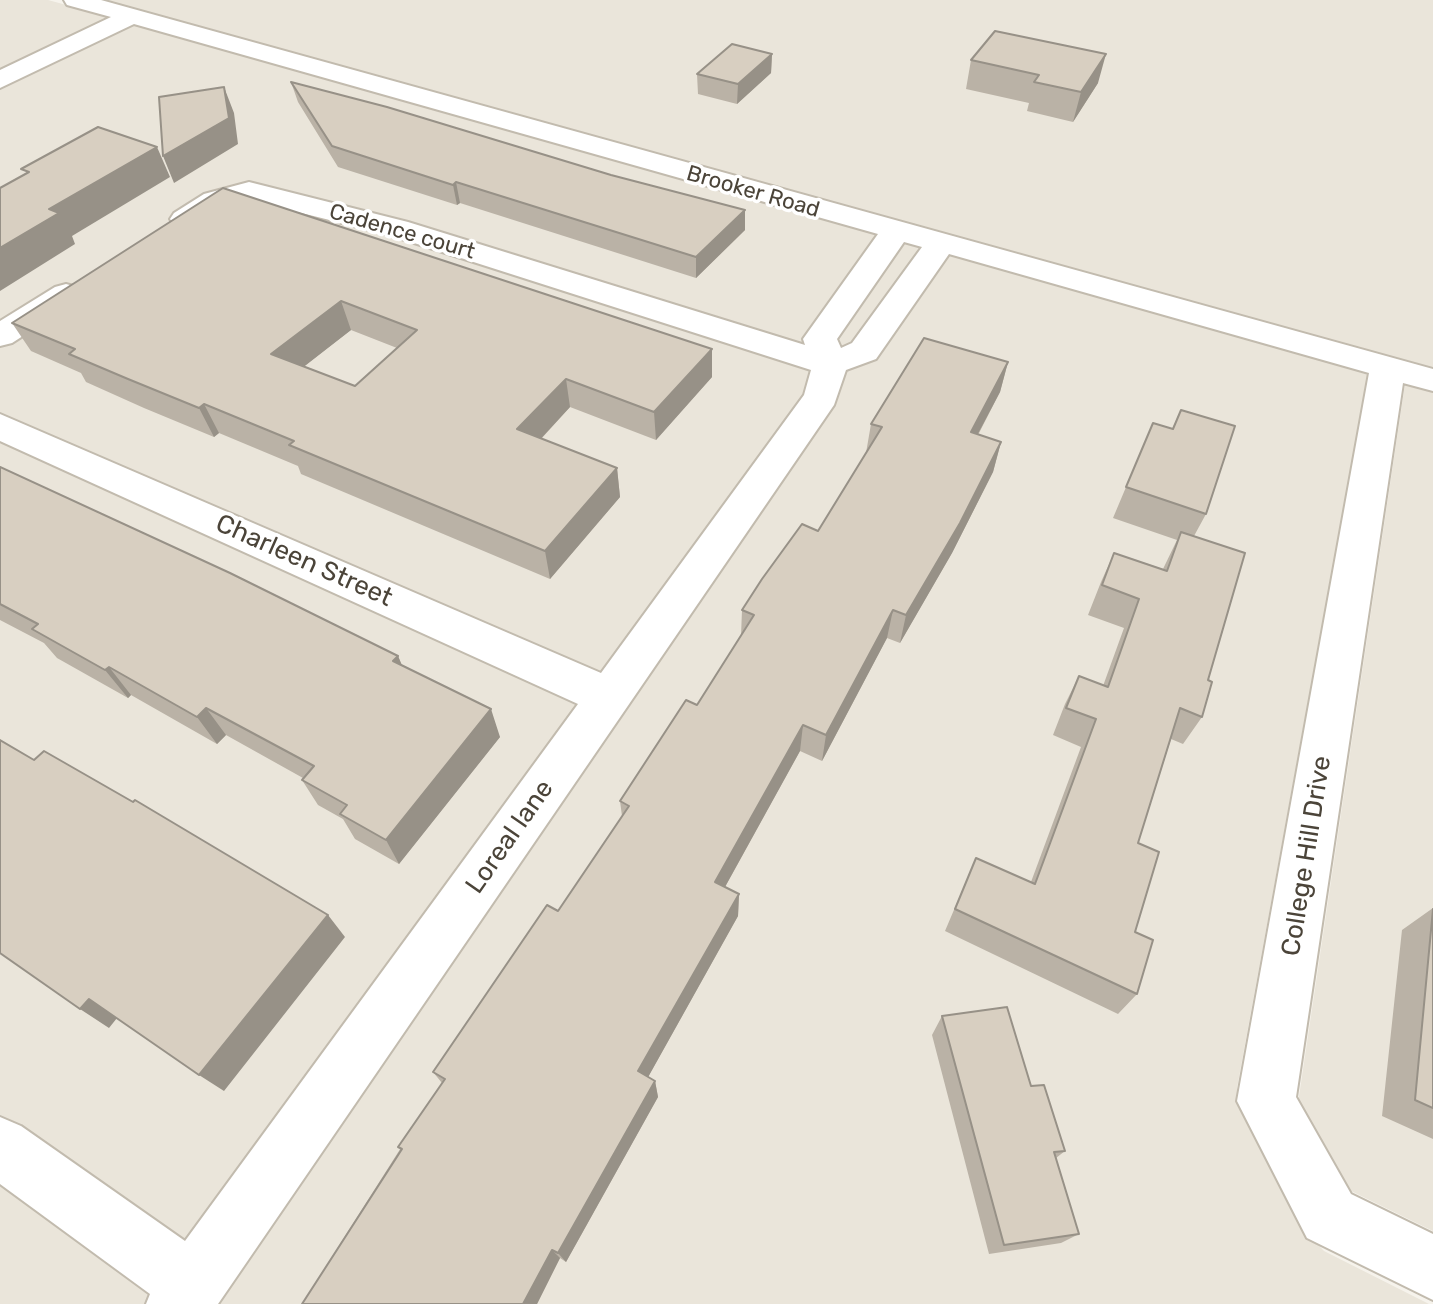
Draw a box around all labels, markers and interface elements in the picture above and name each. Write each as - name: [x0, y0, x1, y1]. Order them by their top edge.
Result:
- street label: Brooker Road: [683, 160, 823, 224]
- street label: Cadence court: [326, 199, 478, 265]
- street label: Charleen Street: [211, 508, 397, 614]
- street label: College Hill Drive: [1276, 754, 1338, 958]
- street label: Loreal lane: [460, 774, 560, 900]

